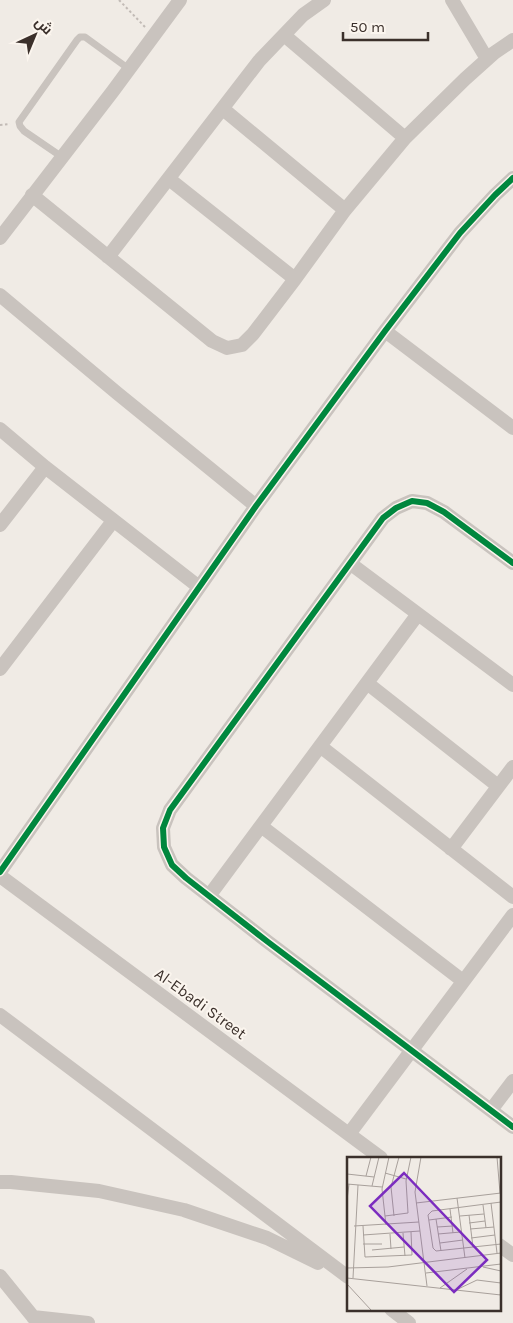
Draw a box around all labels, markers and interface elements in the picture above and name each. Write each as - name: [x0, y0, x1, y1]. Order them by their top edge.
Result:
- north arrow: [10, 10, 60, 60]
- scale bar: [343, 10, 428, 42]
- text: ش: [31, 14, 56, 38]
- text: 50 m: [350, 18, 385, 36]
- street label: Al-Ebadi Street: [151, 964, 250, 1043]
- inset map: [347, 1157, 500, 1310]

